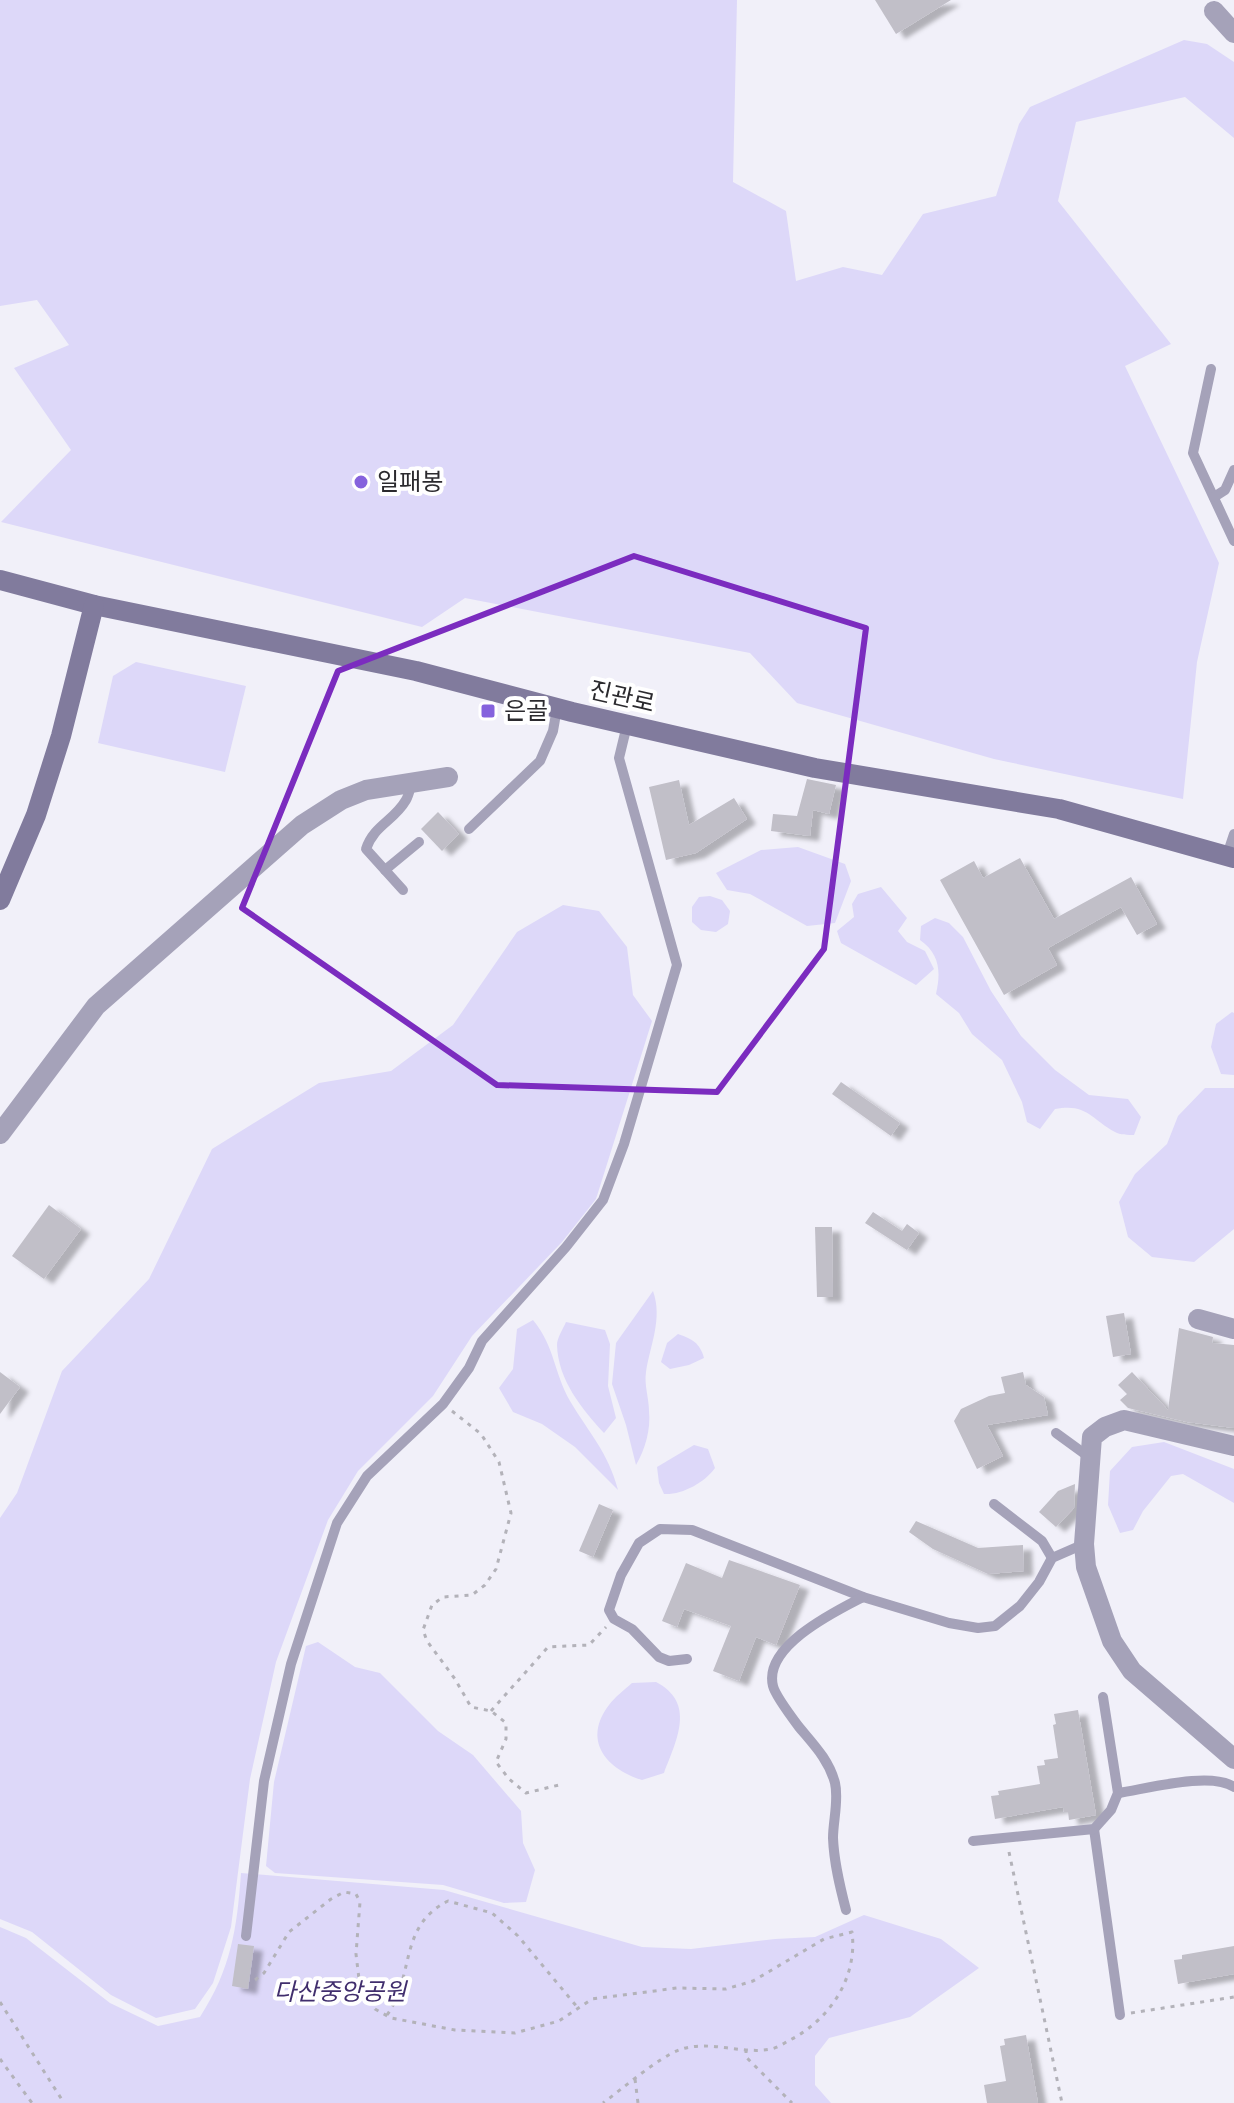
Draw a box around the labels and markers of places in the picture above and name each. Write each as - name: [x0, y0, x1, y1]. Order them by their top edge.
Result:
- place label: 일패봉: [377, 468, 443, 495]
- marker: 일패봉: [352, 473, 370, 491]
- place label: 은골: [504, 697, 548, 724]
- marker: 은골: [479, 702, 497, 720]

